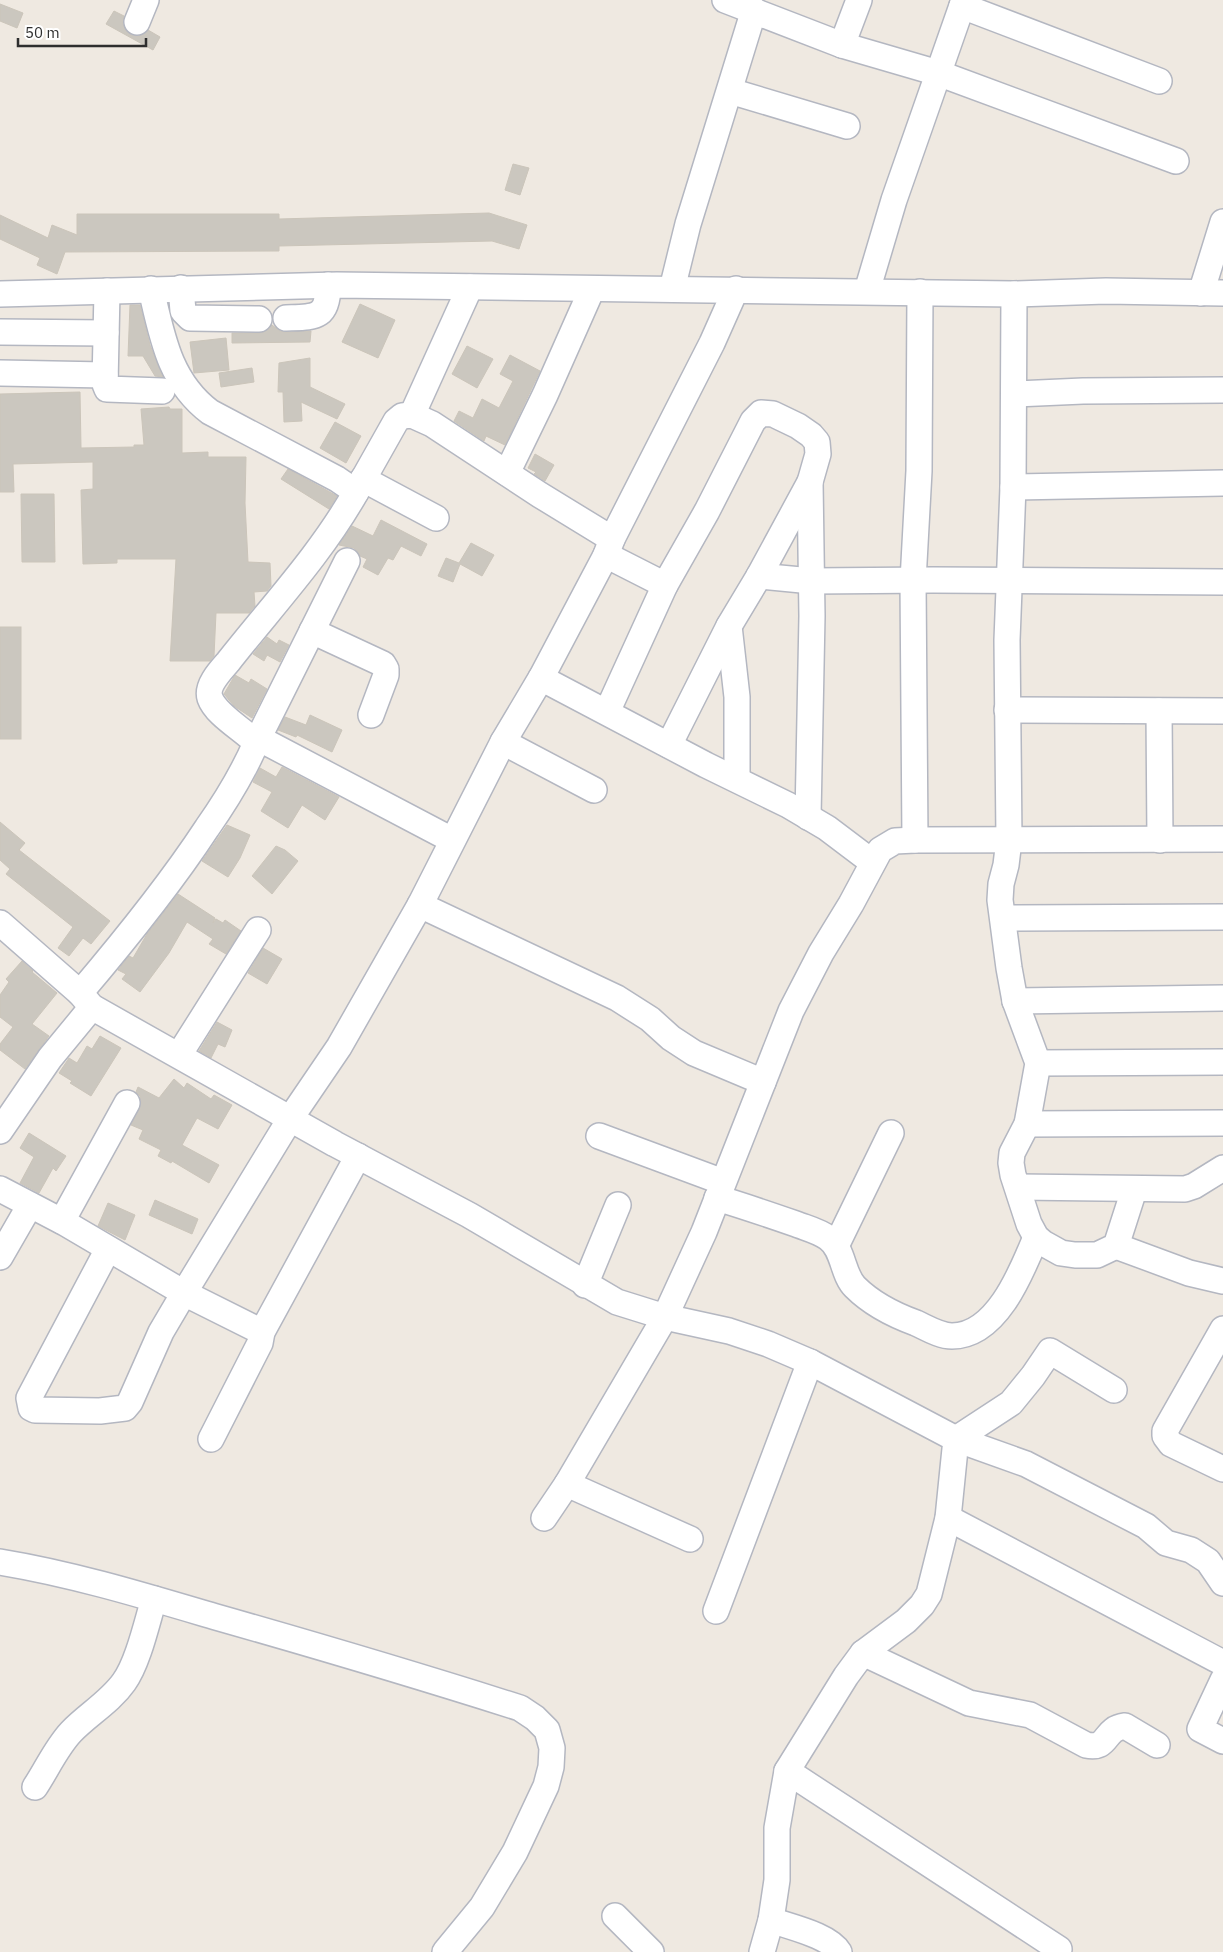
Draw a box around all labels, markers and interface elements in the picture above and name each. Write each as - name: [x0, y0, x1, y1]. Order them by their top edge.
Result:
- scale bar: [18, 15, 145, 47]
- text: 50 m: [25, 23, 60, 42]

